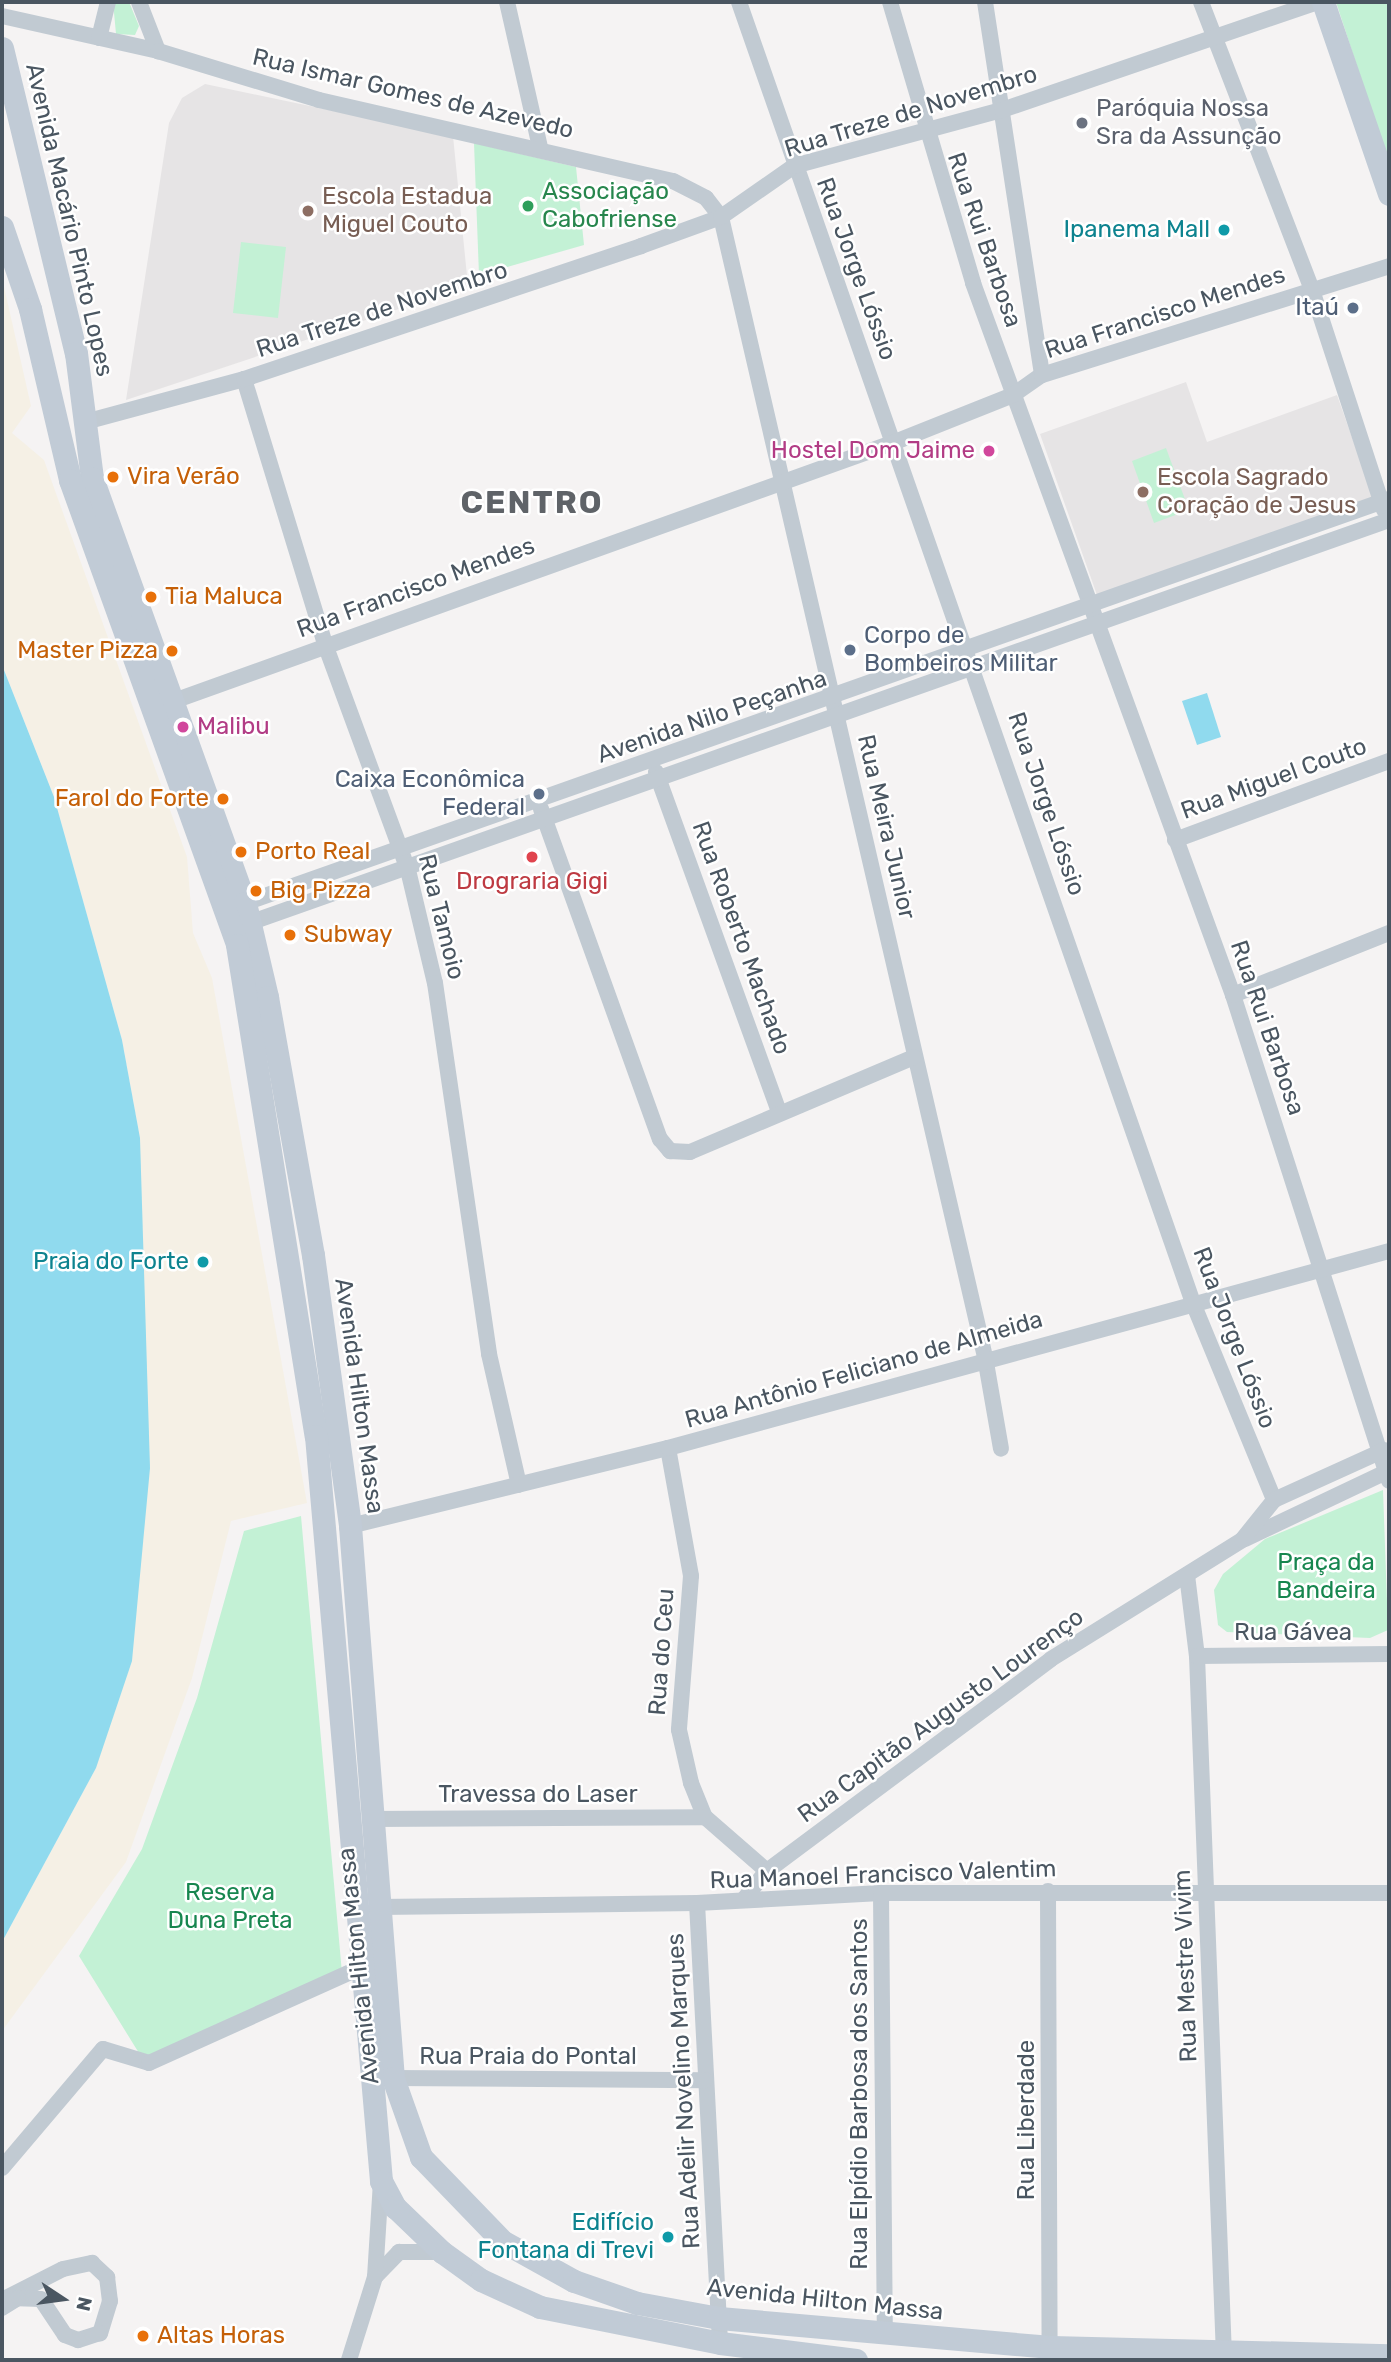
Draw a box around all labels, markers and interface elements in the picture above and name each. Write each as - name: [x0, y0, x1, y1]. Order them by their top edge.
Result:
- street label: Rua Ismar Gomes de Azevedo: [249, 43, 577, 145]
- street label: Rua Treze de Novembro: [781, 60, 1041, 164]
- street label: Avenida Macário Pinto Lopes: [19, 61, 119, 379]
- place label: Paróquia Nossa Sra da Assunção: [1096, 95, 1282, 151]
- marker: Paróquia Nossa Sra da Assunção: [1074, 115, 1090, 131]
- street label: Rua Rui Barbosa: [941, 149, 1027, 331]
- street label: Rua Jorge Lóssio: [810, 174, 902, 364]
- place label: Associação Cabofriense: [542, 178, 677, 234]
- place label: Escola Estadua Miguel Couto: [322, 183, 492, 239]
- marker: Associação Cabofriense: [520, 198, 536, 214]
- marker: Escola Estadua Miguel Couto: [300, 203, 316, 219]
- place label: Ipanema Mall: [1063, 216, 1210, 244]
- marker: Ipanema Mall: [1216, 222, 1232, 238]
- street label: Rua Treze de Novembro: [252, 256, 512, 364]
- street label: Rua Francisco Mendes: [1041, 261, 1289, 365]
- place label: Itaú: [1295, 294, 1339, 322]
- marker: Itaú: [1345, 300, 1361, 316]
- place label: Hostel Dom Jaime: [771, 437, 975, 465]
- marker: Hostel Dom Jaime: [981, 443, 997, 459]
- place label: Vira Verão: [127, 463, 240, 491]
- place label: Escola Sagrado Coração de Jesus: [1157, 464, 1356, 520]
- marker: Vira Verão: [105, 469, 121, 485]
- district label: CENTRO: [461, 483, 603, 521]
- marker: Escola Sagrado Coração de Jesus: [1135, 484, 1151, 500]
- street label: Rua Francisco Mendes: [293, 532, 539, 644]
- place label: Tia Maluca: [165, 583, 283, 611]
- marker: Tia Maluca: [143, 589, 159, 605]
- place label: Corpo de Bombeiros Militar: [864, 622, 1058, 678]
- place label: Master Pizza: [17, 637, 158, 665]
- marker: Corpo de Bombeiros Militar: [842, 642, 858, 658]
- marker: Master Pizza: [164, 643, 180, 659]
- street label: Avenida Nilo Peçanha: [593, 664, 831, 770]
- street label: Rua Jorge Lóssio: [1001, 709, 1091, 899]
- place label: Malibu: [197, 713, 270, 741]
- marker: Malibu: [175, 719, 191, 735]
- street label: Rua Meira Junior: [851, 732, 921, 922]
- street label: Rua Miguel Couto: [1177, 732, 1371, 826]
- place label: Caixa Econômica Federal: [335, 766, 525, 822]
- place label: Farol do Forte: [55, 785, 209, 813]
- marker: Caixa Econômica Federal: [531, 786, 547, 802]
- marker: Farol do Forte: [215, 791, 231, 807]
- street label: Rua Roberto Machado: [685, 817, 797, 1059]
- place label: Porto Real: [255, 838, 370, 866]
- marker: Porto Real: [233, 844, 249, 860]
- marker: Drograria Gigi: [524, 849, 540, 865]
- street label: Rua Tamoio: [411, 851, 471, 983]
- place label: Drograria Gigi: [456, 868, 608, 896]
- place label: Big Pizza: [270, 877, 371, 905]
- marker: Big Pizza: [248, 883, 264, 899]
- place label: Subway: [304, 921, 392, 949]
- marker: Subway: [282, 927, 298, 943]
- street label: Rua Rui Barbosa: [1224, 937, 1310, 1119]
- street label: Rua Jorge Lóssio: [1186, 1243, 1282, 1433]
- place label: Praia do Forte: [33, 1248, 189, 1276]
- marker: Praia do Forte: [195, 1254, 211, 1270]
- street label: Avenida Hilton Massa: [328, 1276, 390, 1516]
- street label: Rua Antônio Feliciano de Almeida: [681, 1305, 1047, 1435]
- park label: Praça da Bandeira: [1276, 1549, 1376, 1605]
- street label: Rua do Ceu: [643, 1588, 681, 1716]
- street label: Rua Capitão Augusto Lourenço: [792, 1602, 1090, 1830]
- street label: Rua Gávea: [1234, 1619, 1352, 1647]
- street label: Travessa do Laser: [438, 1781, 638, 1809]
- street label: Avenida Hilton Massa: [332, 1846, 386, 2086]
- street label: Rua Manoel Francisco Valentim: [709, 1855, 1057, 1895]
- street label: Rua Mestre Vivim: [1168, 1869, 1204, 2063]
- park label: Reserva Duna Preta: [168, 1879, 292, 1935]
- street label: Rua Elpídio Barbosa dos Santos: [846, 1918, 874, 2270]
- street label: Rua Adelir Novelino Marques: [661, 1932, 707, 2250]
- street label: Rua Liberdade: [1013, 2040, 1041, 2200]
- street label: Rua Praia do Pontal: [419, 2043, 637, 2071]
- place label: Edifício Fontana di Trevi: [477, 2209, 654, 2265]
- marker: Edifício Fontana di Trevi: [660, 2229, 676, 2245]
- north arrow: [28, 2264, 98, 2334]
- street label: Avenida Hilton Massa: [705, 2273, 945, 2327]
- text: N: [71, 2295, 97, 2313]
- place label: Altas Horas: [157, 2322, 285, 2350]
- marker: Altas Horas: [135, 2328, 151, 2344]

